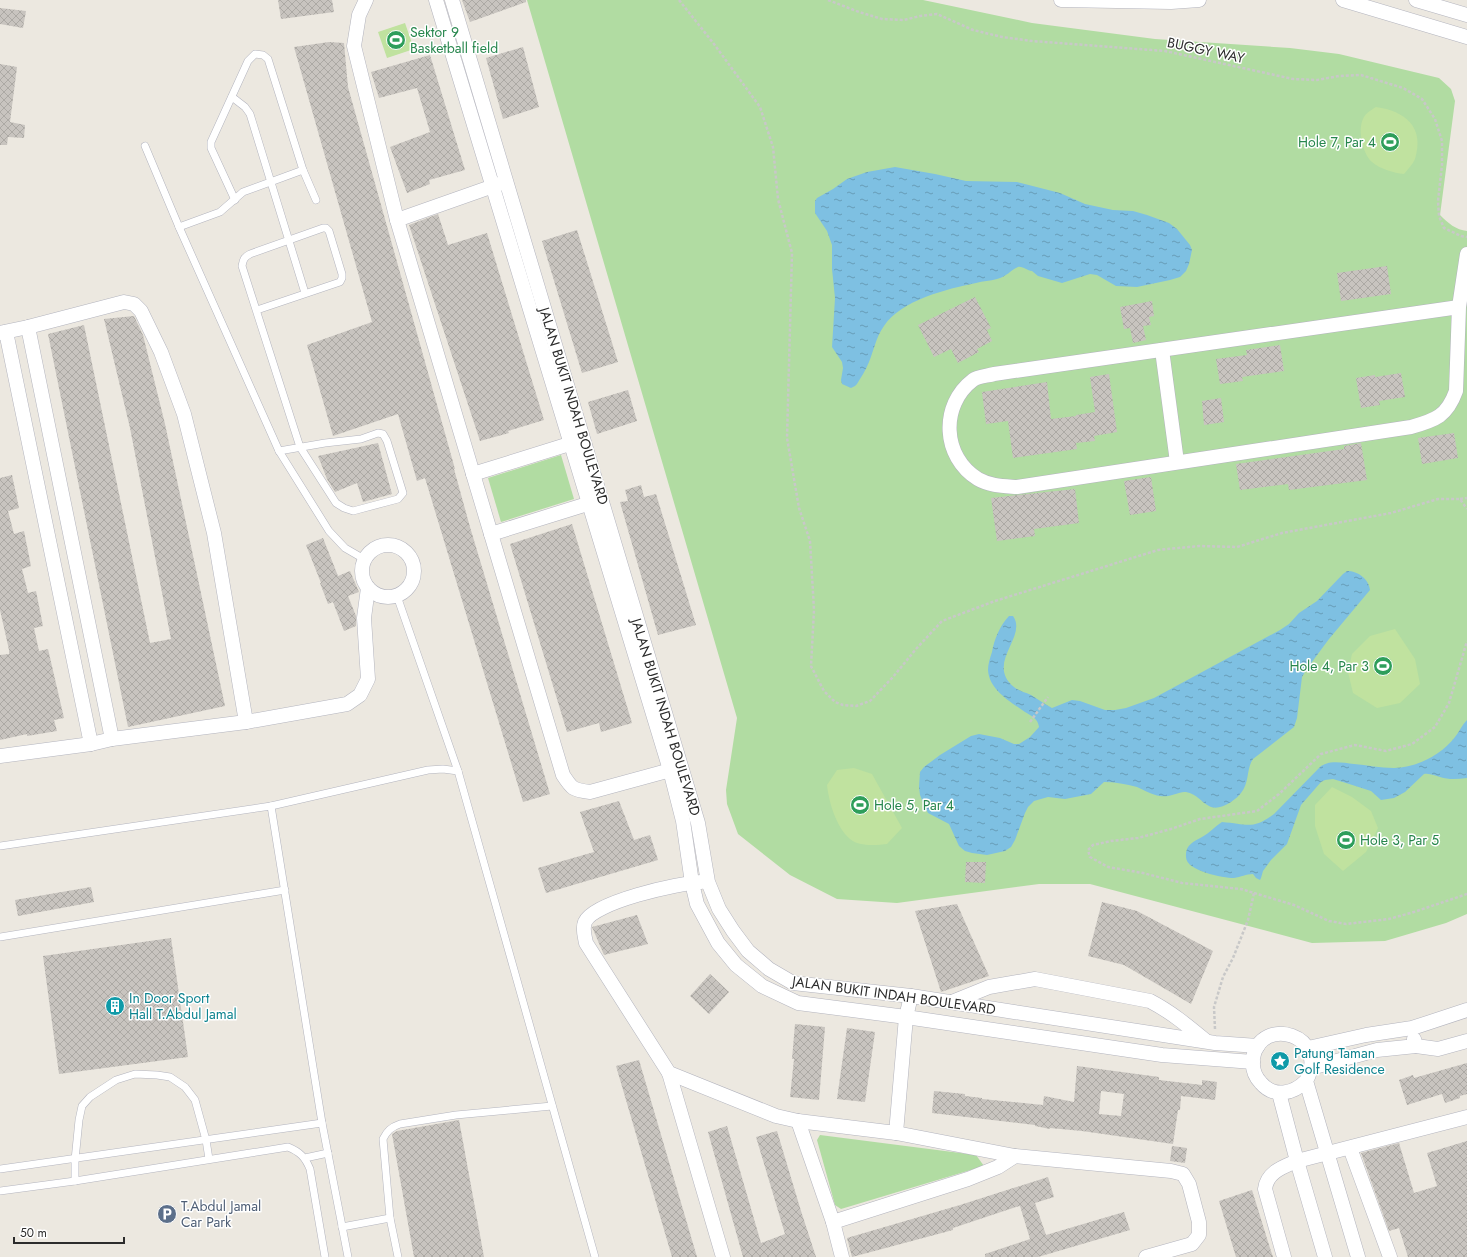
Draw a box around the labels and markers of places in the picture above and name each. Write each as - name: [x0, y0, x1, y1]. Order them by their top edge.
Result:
- place label: Sektor 9 Basketball field: [410, 22, 498, 58]
- sports icon: Sektor 9 Basketball field: [385, 29, 407, 51]
- sports icon: Hole 7, Par 4: [1379, 131, 1401, 153]
- place label: Hole 7, Par 4: [1298, 132, 1376, 152]
- sports icon: Hole 4, Par 3: [1372, 655, 1394, 677]
- place label: Hole 4, Par 3: [1289, 656, 1369, 676]
- sports icon: Hole 5, Par 4: [849, 794, 871, 816]
- place label: Hole 5, Par 4: [874, 795, 954, 815]
- sports icon: Hole 3, Par 5: [1335, 829, 1357, 851]
- place label: Hole 3, Par 5: [1360, 830, 1439, 850]
- place label: In Door Sport Hall T.Abdul Jamal: [129, 988, 237, 1024]
- building icon: In Door Sport Hall T.Abdul Jamal: [104, 995, 126, 1017]
- place label: Patung Taman Golf Residence: [1294, 1043, 1385, 1079]
- place icon: Patung Taman Golf Residence: [1269, 1050, 1291, 1072]
- place label: T.Abdul Jamal Car Park: [181, 1196, 261, 1232]
- parking icon: T.Abdul Jamal Car Park: [156, 1203, 178, 1225]

